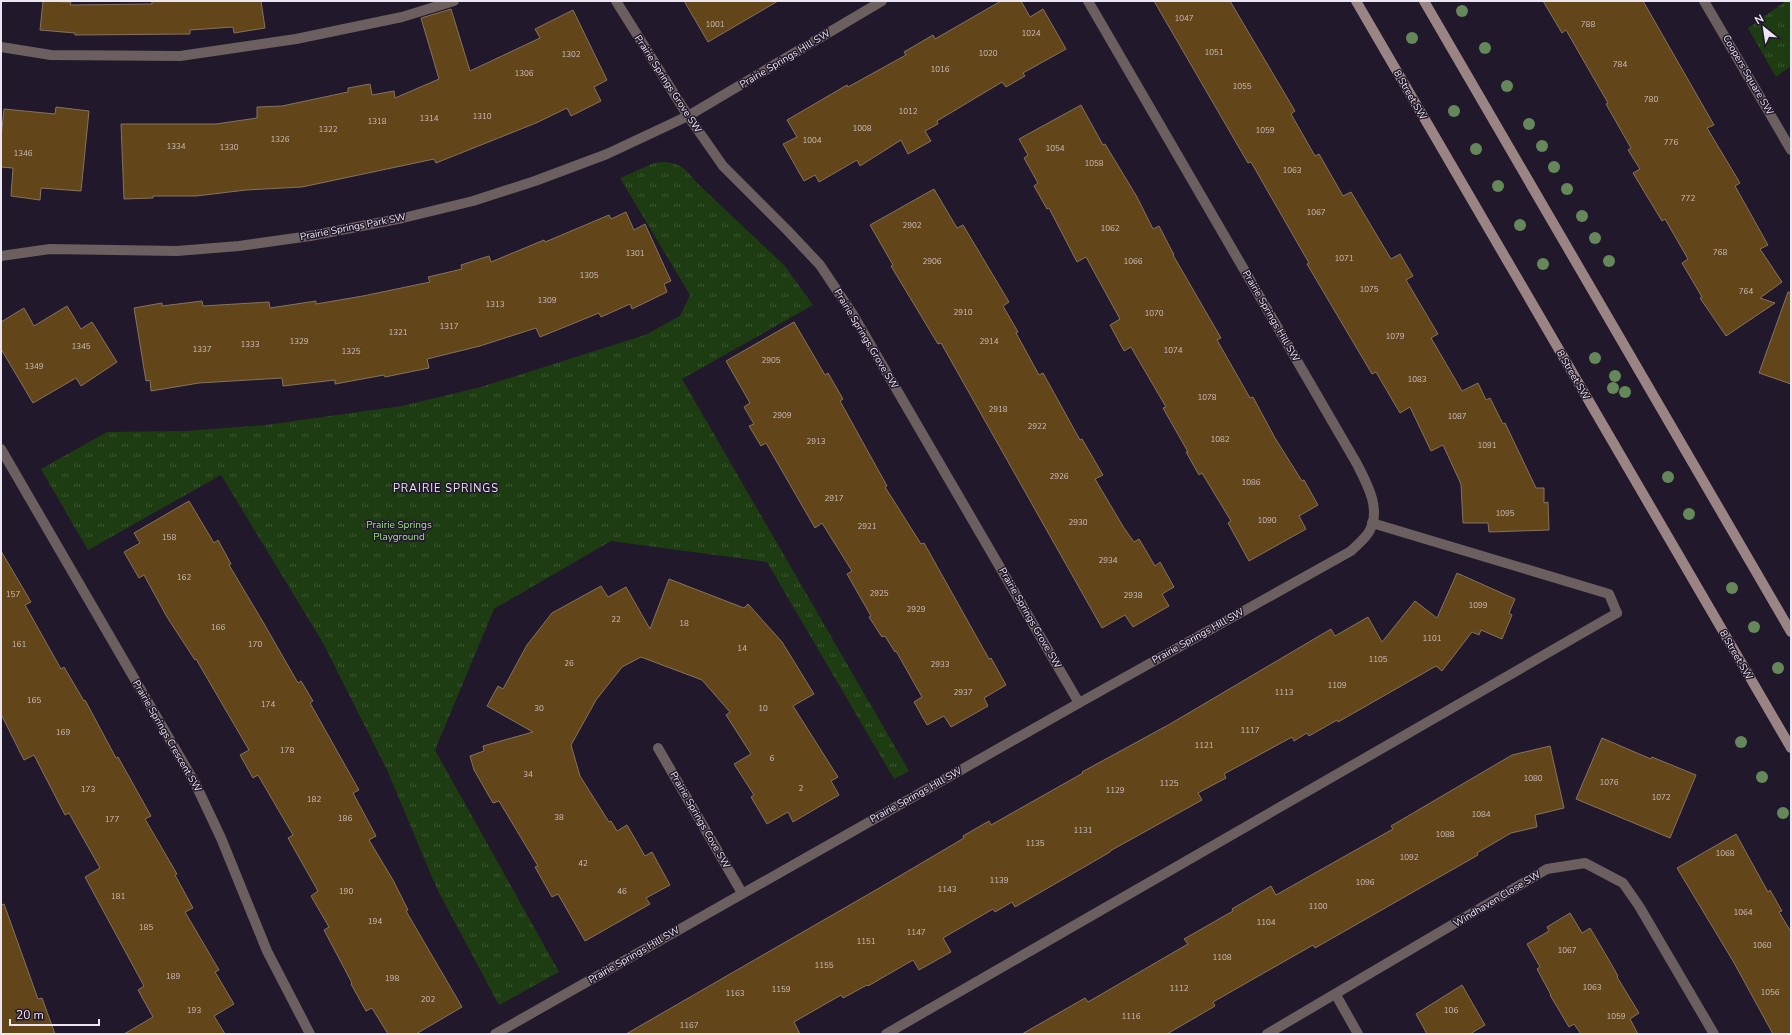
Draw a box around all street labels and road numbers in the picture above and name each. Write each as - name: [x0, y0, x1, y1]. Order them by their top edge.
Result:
- street label: Prairie Springs Hill SW: [737, 26, 833, 92]
- street label: Prairie Springs Grove SW: [631, 32, 705, 136]
- street label: Coopers Square SW: [1719, 32, 1777, 118]
- street label: 8 Street SW: [1390, 67, 1430, 123]
- street label: Prairie Springs Park SW: [299, 210, 407, 244]
- street label: Prairie Springs Hill SW: [1239, 268, 1303, 364]
- street label: Prairie Springs Grove SW: [831, 286, 901, 392]
- street label: 8 Street SW: [1553, 347, 1593, 403]
- street label: Prairie Springs Grove SW: [995, 565, 1065, 671]
- street label: Prairie Springs Hill SW: [1149, 605, 1247, 667]
- street label: 8 Street SW: [1716, 627, 1756, 683]
- street label: Prairie Springs Crescent SW: [129, 678, 205, 794]
- street label: Prairie Springs Hill SW: [867, 764, 965, 826]
- street label: Prairie Springs Cove SW: [666, 769, 734, 871]
- street label: Windhaven Close SW: [1451, 867, 1543, 931]
- street label: Prairie Springs Hill SW: [586, 923, 682, 987]

